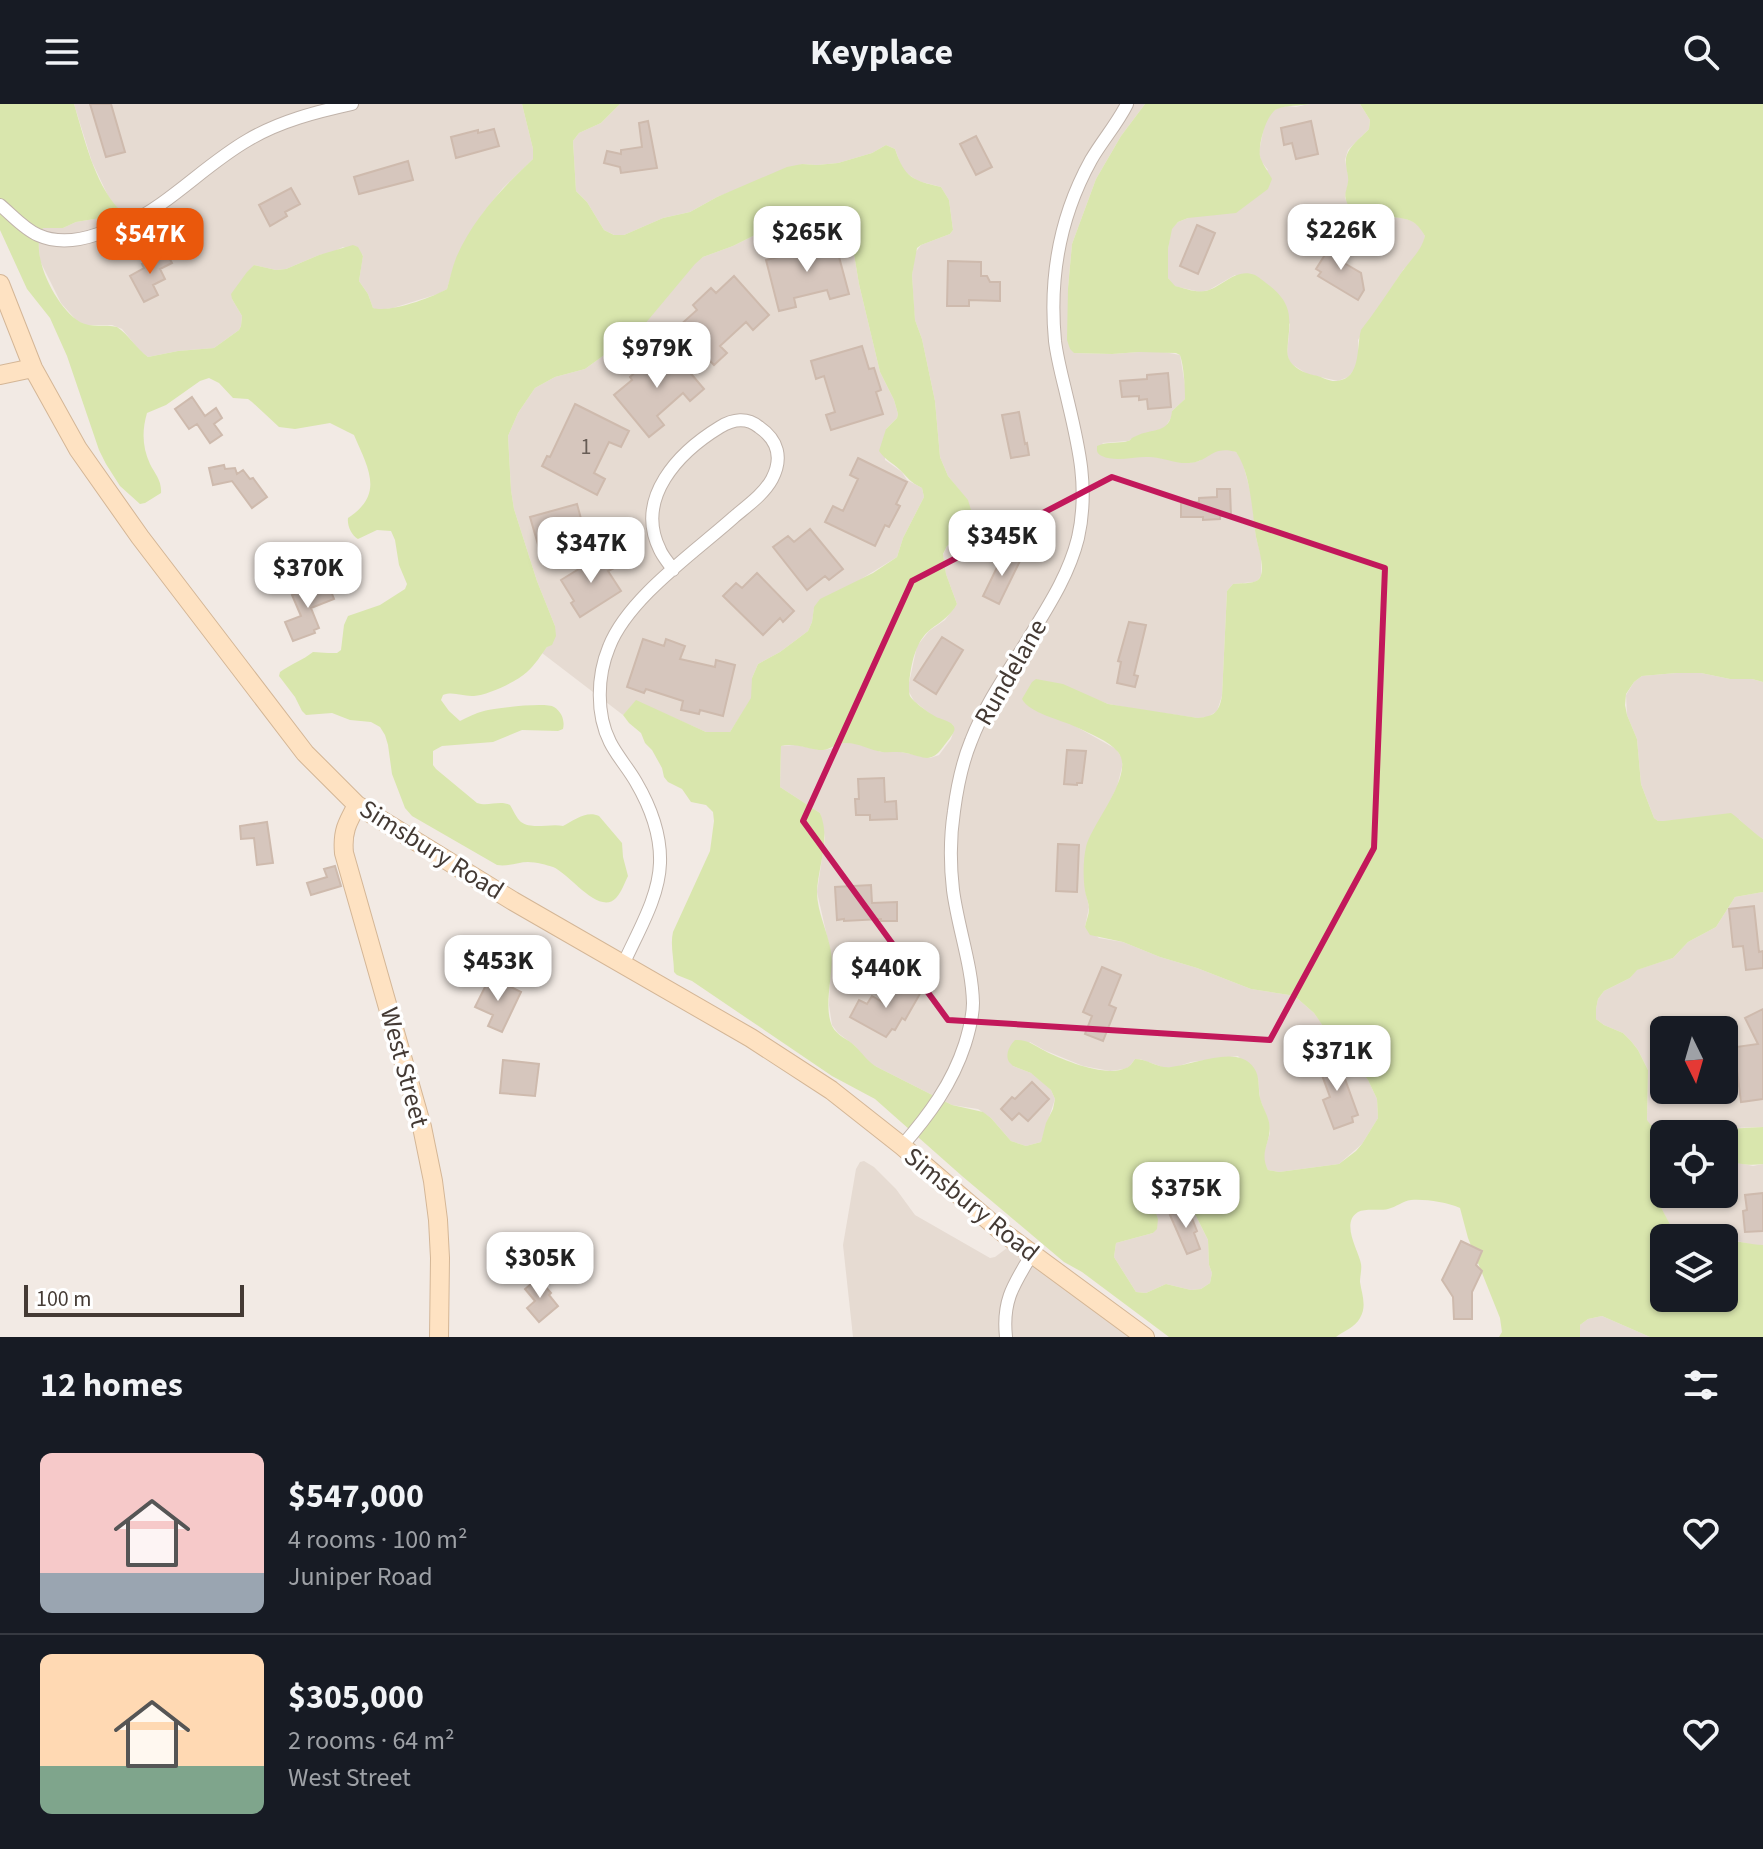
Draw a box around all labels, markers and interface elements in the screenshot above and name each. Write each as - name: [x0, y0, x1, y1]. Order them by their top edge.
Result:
- text: Keyplace: [810, 27, 953, 78]
- icon: menu: [40, 30, 84, 74]
- icon: search: [1679, 30, 1723, 74]
- pin: $226K: [1285, 204, 1397, 272]
- pin: $265K: [751, 206, 863, 274]
- pin: $547K: [94, 208, 206, 276]
- text: $226K: [1306, 211, 1376, 248]
- text: $265K: [772, 213, 842, 250]
- text: $547K: [115, 215, 185, 252]
- pin: $979K: [601, 322, 713, 390]
- text: $979K: [622, 329, 692, 366]
- house number: 1: [581, 431, 591, 463]
- pin: $345K: [946, 510, 1058, 578]
- pin: $347K: [535, 517, 647, 585]
- text: $345K: [967, 517, 1037, 554]
- text: $347K: [556, 524, 626, 561]
- pin: $370K: [252, 542, 364, 610]
- text: $370K: [273, 549, 343, 586]
- street label: Rundelane: [965, 612, 1056, 732]
- street label: Simsbury Road: [352, 790, 511, 909]
- pin: $453K: [442, 935, 554, 1003]
- text: $453K: [463, 942, 533, 979]
- pin: $440K: [830, 942, 942, 1010]
- text: $440K: [851, 949, 921, 986]
- street label: West Street: [371, 1003, 438, 1131]
- north arrow: [1650, 1016, 1738, 1104]
- map controls: [1650, 1016, 1738, 1312]
- pin: $371K: [1281, 1025, 1393, 1093]
- text: $371K: [1302, 1032, 1372, 1069]
- button: locate: [1650, 1120, 1738, 1208]
- street label: Simsbury Road: [896, 1138, 1047, 1270]
- pin: $375K: [1130, 1162, 1242, 1230]
- text: $375K: [1151, 1169, 1221, 1206]
- button: layers: [1650, 1224, 1738, 1312]
- pin: $305K: [484, 1232, 596, 1300]
- text: $305K: [505, 1239, 575, 1276]
- scale bar: [24, 1281, 244, 1317]
- text: 100 m: [36, 1283, 91, 1315]
- text: 12 homes: [40, 1361, 183, 1410]
- icon: filters: [1679, 1363, 1723, 1407]
- text: $547,000: [288, 1472, 424, 1521]
- icon: home: [104, 1485, 200, 1581]
- icon: heart: [1679, 1511, 1723, 1555]
- text: 4 rooms · 100 m²: [288, 1521, 467, 1558]
- text: Juniper Road: [288, 1558, 433, 1595]
- text: $305,000: [288, 1673, 424, 1722]
- icon: home: [104, 1686, 200, 1782]
- icon: heart: [1679, 1712, 1723, 1756]
- text: 2 rooms · 64 m²: [288, 1722, 455, 1759]
- text: West Street: [288, 1759, 411, 1796]

